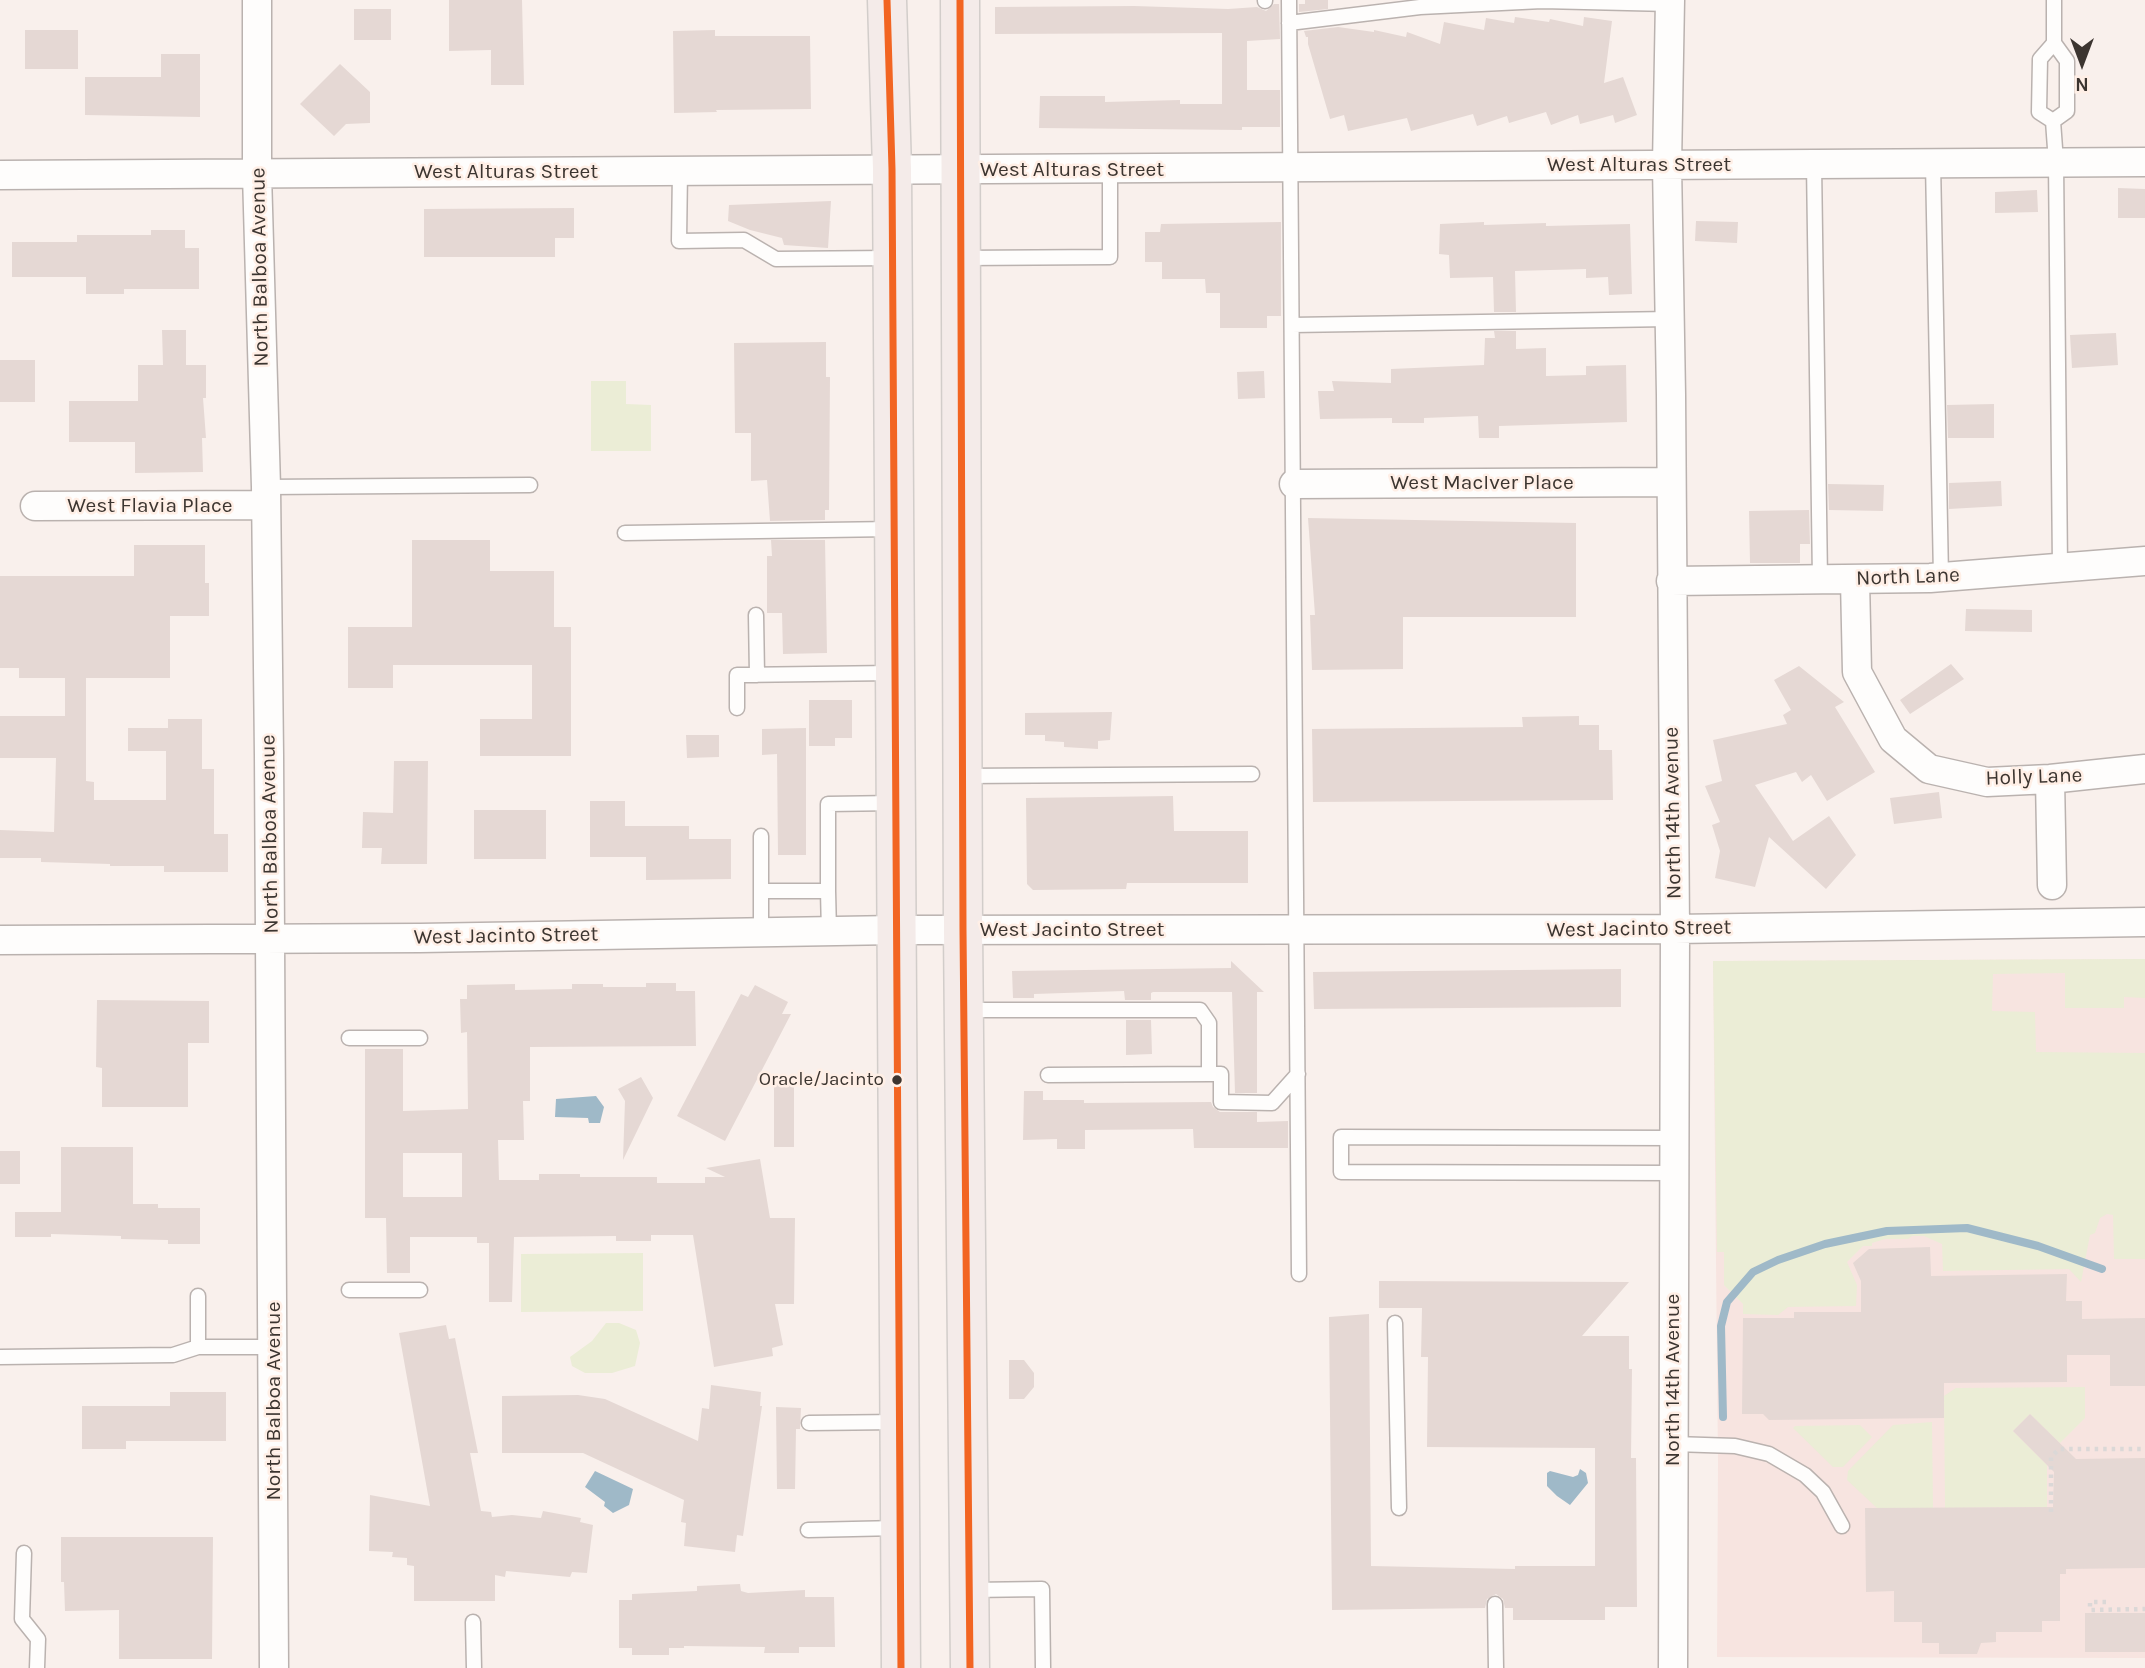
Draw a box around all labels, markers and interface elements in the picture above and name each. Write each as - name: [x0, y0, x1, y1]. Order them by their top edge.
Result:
- north arrow: [2047, 28, 2117, 98]
- text: N: [2075, 73, 2089, 95]
- street label: West Alturas Street: [1547, 152, 1731, 178]
- street label: West Alturas Street: [980, 157, 1164, 183]
- street label: West Alturas Street: [414, 159, 598, 185]
- street label: North Balboa Avenue: [246, 167, 274, 367]
- street label: West MacIver Place: [1390, 470, 1574, 496]
- street label: West Flavia Place: [67, 493, 233, 519]
- street label: North Lane: [1856, 563, 1960, 591]
- street label: North 14th Avenue: [1659, 727, 1687, 899]
- street label: North Balboa Avenue: [256, 734, 284, 934]
- street label: Holly Lane: [1985, 763, 2083, 791]
- street label: West Jacinto Street: [1546, 915, 1732, 943]
- street label: West Jacinto Street: [980, 917, 1164, 943]
- street label: West Jacinto Street: [413, 922, 599, 950]
- place label: Oracle/Jacinto: [759, 1069, 884, 1091]
- marker: Oracle/Jacinto: [890, 1073, 904, 1087]
- street label: North 14th Avenue: [1660, 1294, 1686, 1466]
- street label: North Balboa Avenue: [261, 1301, 287, 1501]

